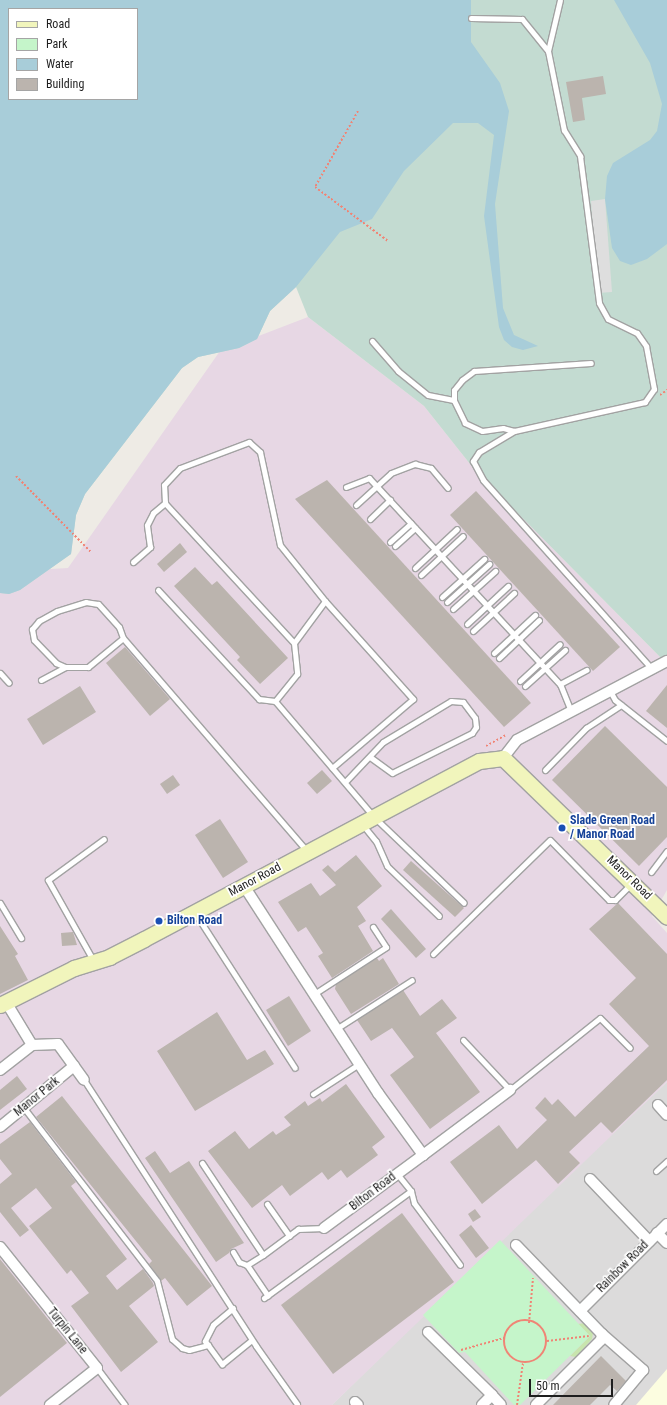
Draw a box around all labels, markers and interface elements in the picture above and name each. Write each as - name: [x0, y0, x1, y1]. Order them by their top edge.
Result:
- legend: [8, 8, 138, 100]
- text: Road: [46, 17, 70, 31]
- text: Park: [46, 37, 67, 51]
- text: Water: [46, 57, 74, 71]
- text: Building: [46, 77, 84, 91]
- place label: Slade Green Road / Manor Road: [570, 814, 655, 842]
- marker: Slade Green Road / Manor Road: [557, 823, 567, 833]
- street label: Manor Road: [603, 853, 655, 903]
- street label: Manor Road: [226, 860, 284, 900]
- place label: Bilton Road: [167, 914, 222, 928]
- marker: Bilton Road: [154, 916, 164, 926]
- street label: Manor Park: [11, 1074, 63, 1120]
- street label: Bilton Road: [347, 1170, 399, 1214]
- street label: Rainbow Road: [594, 1238, 652, 1296]
- street label: Turpin Lane: [44, 1305, 90, 1357]
- scale bar: [531, 1371, 615, 1397]
- text: 50 m: [536, 1379, 560, 1393]

